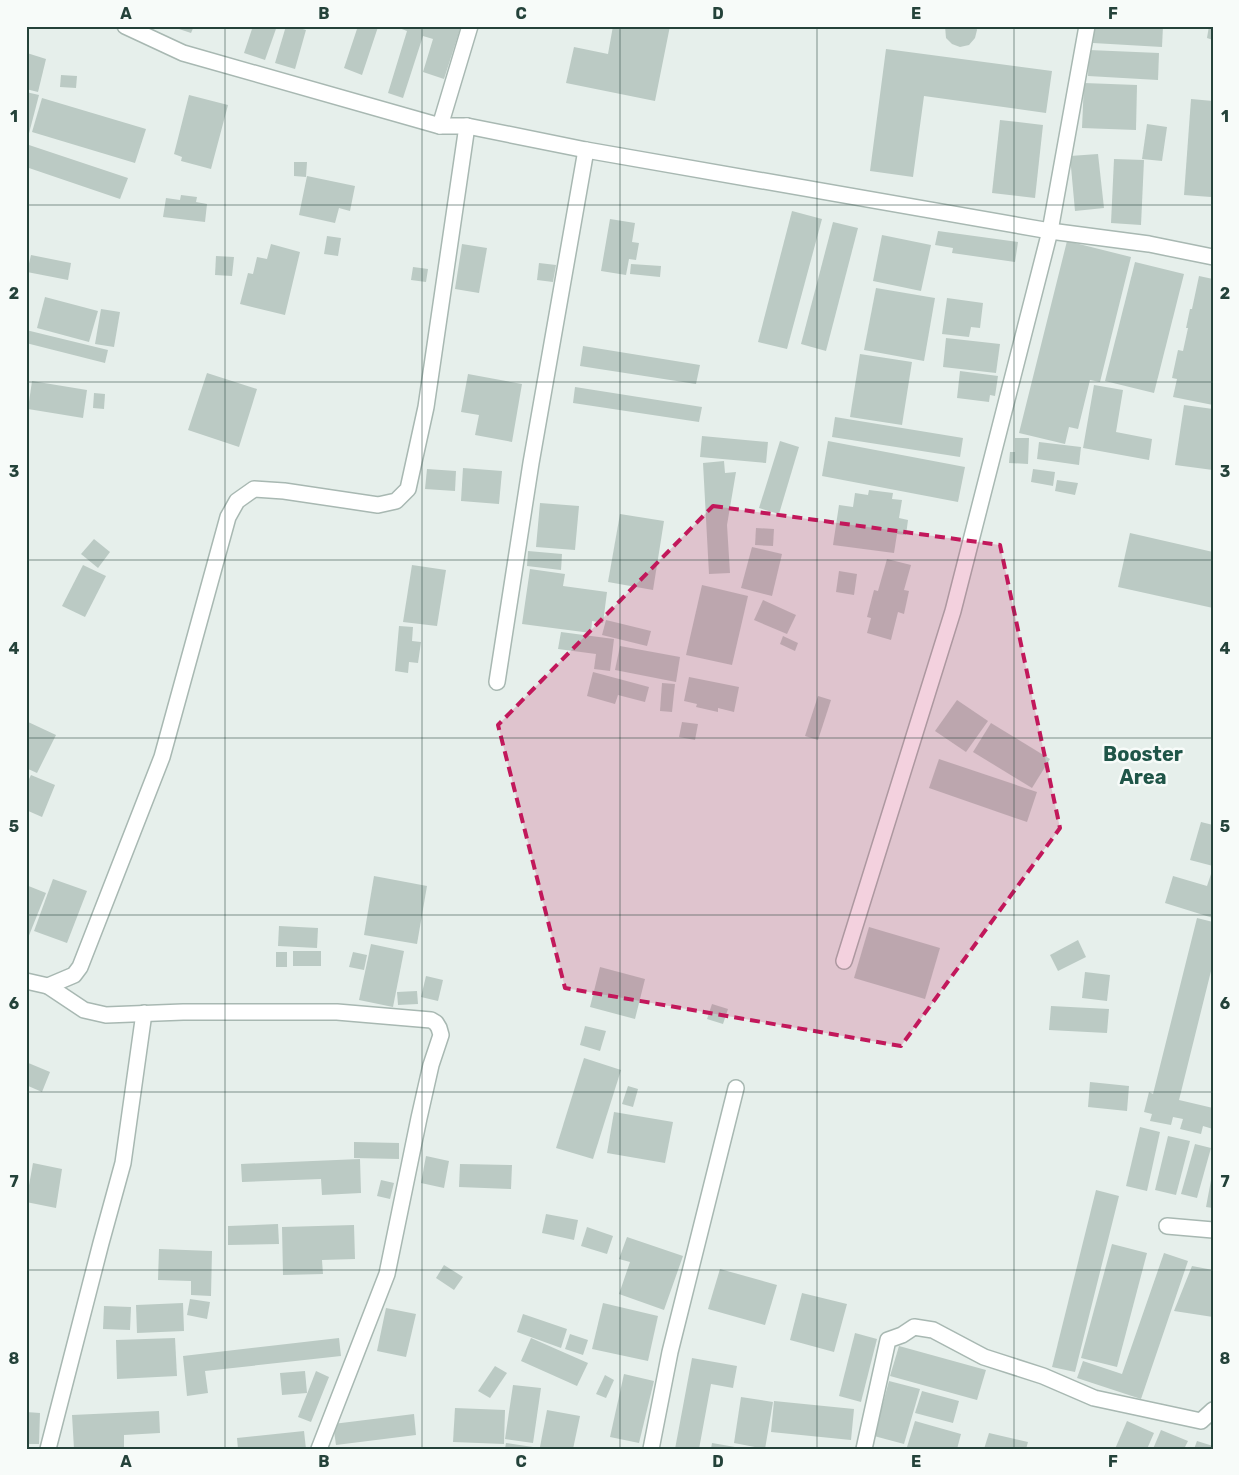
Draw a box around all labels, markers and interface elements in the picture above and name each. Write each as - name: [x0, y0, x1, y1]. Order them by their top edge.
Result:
- text: A: [120, 4, 132, 23]
- text: B: [318, 4, 330, 23]
- text: C: [515, 4, 527, 23]
- text: D: [712, 4, 724, 23]
- text: E: [911, 4, 921, 23]
- text: F: [1108, 4, 1118, 23]
- text: 1: [10, 107, 18, 126]
- text: 1: [1221, 107, 1229, 126]
- text: 2: [9, 284, 19, 303]
- text: 2: [1220, 284, 1230, 303]
- text: 3: [9, 462, 19, 481]
- text: 3: [1220, 462, 1230, 481]
- text: 4: [9, 639, 20, 658]
- text: 4: [1220, 639, 1231, 658]
- district label: Booster Area: [1103, 742, 1183, 789]
- text: 5: [9, 817, 19, 836]
- text: 5: [1220, 817, 1230, 836]
- text: 6: [9, 994, 19, 1013]
- text: 6: [1220, 994, 1230, 1013]
- text: 7: [9, 1172, 19, 1191]
- text: 7: [1220, 1172, 1230, 1191]
- text: 8: [9, 1349, 20, 1368]
- text: 8: [1220, 1349, 1231, 1368]
- text: A: [120, 1452, 132, 1471]
- text: B: [318, 1452, 330, 1471]
- text: C: [515, 1452, 527, 1471]
- text: D: [712, 1452, 724, 1471]
- text: E: [911, 1452, 921, 1471]
- text: F: [1108, 1452, 1118, 1471]

